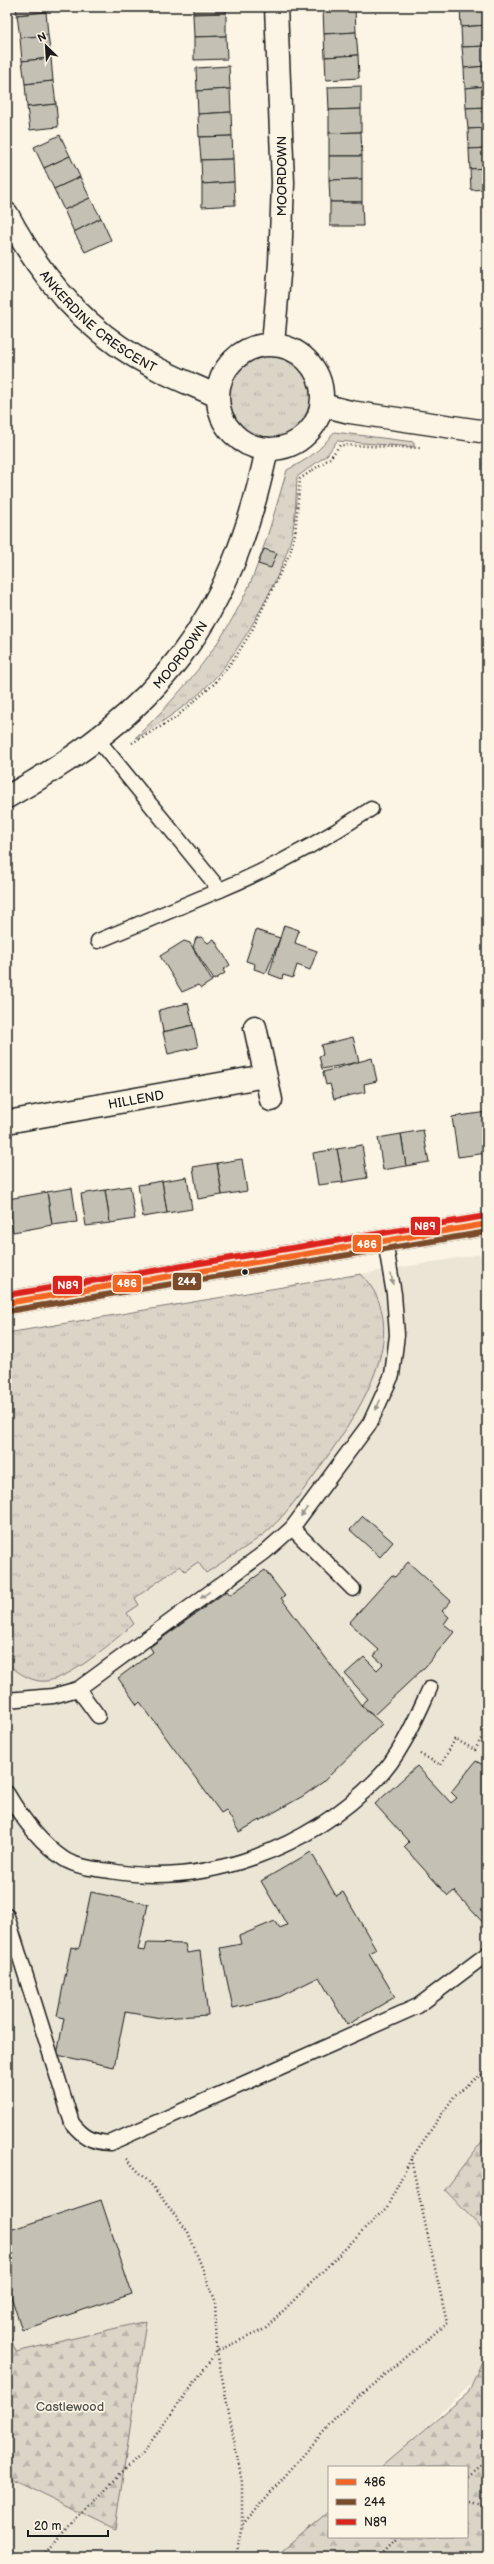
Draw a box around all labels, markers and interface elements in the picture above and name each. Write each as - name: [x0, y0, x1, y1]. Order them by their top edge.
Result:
- north arrow: [26, 26, 66, 66]
- text: N: [35, 30, 48, 45]
- street label: MOORDOWN: [274, 136, 290, 216]
- street label: ANKERDINE CRESCENT: [36, 267, 159, 376]
- street label: MOORDOWN: [150, 618, 211, 692]
- street label: HILLEND: [107, 1087, 165, 1113]
- line badge: N89: [410, 1216, 441, 1236]
- text: N89: [414, 1220, 436, 1233]
- line badge: 486: [352, 1234, 382, 1253]
- text: 486: [357, 1238, 377, 1251]
- unlabelled marker: [240, 1267, 250, 1277]
- line badge: 244: [172, 1272, 202, 1291]
- one-way arrow: [389, 1273, 395, 1285]
- line badge: 486: [112, 1274, 142, 1293]
- line badge: N89: [52, 1275, 83, 1295]
- text: 244: [177, 1275, 197, 1288]
- text: 486: [117, 1277, 137, 1290]
- text: N89: [57, 1279, 79, 1292]
- one-way arrow: [375, 1400, 381, 1411]
- one-way arrow: [300, 1506, 308, 1517]
- one-way arrow: [200, 1591, 211, 1600]
- park label: Castlewood: [36, 2399, 104, 2415]
- legend: [328, 2466, 468, 2538]
- text: 486: [364, 2475, 386, 2490]
- text: 244: [364, 2495, 386, 2510]
- scale bar: [28, 2512, 108, 2538]
- text: N89: [364, 2515, 387, 2530]
- text: 20 m: [34, 2519, 61, 2534]

